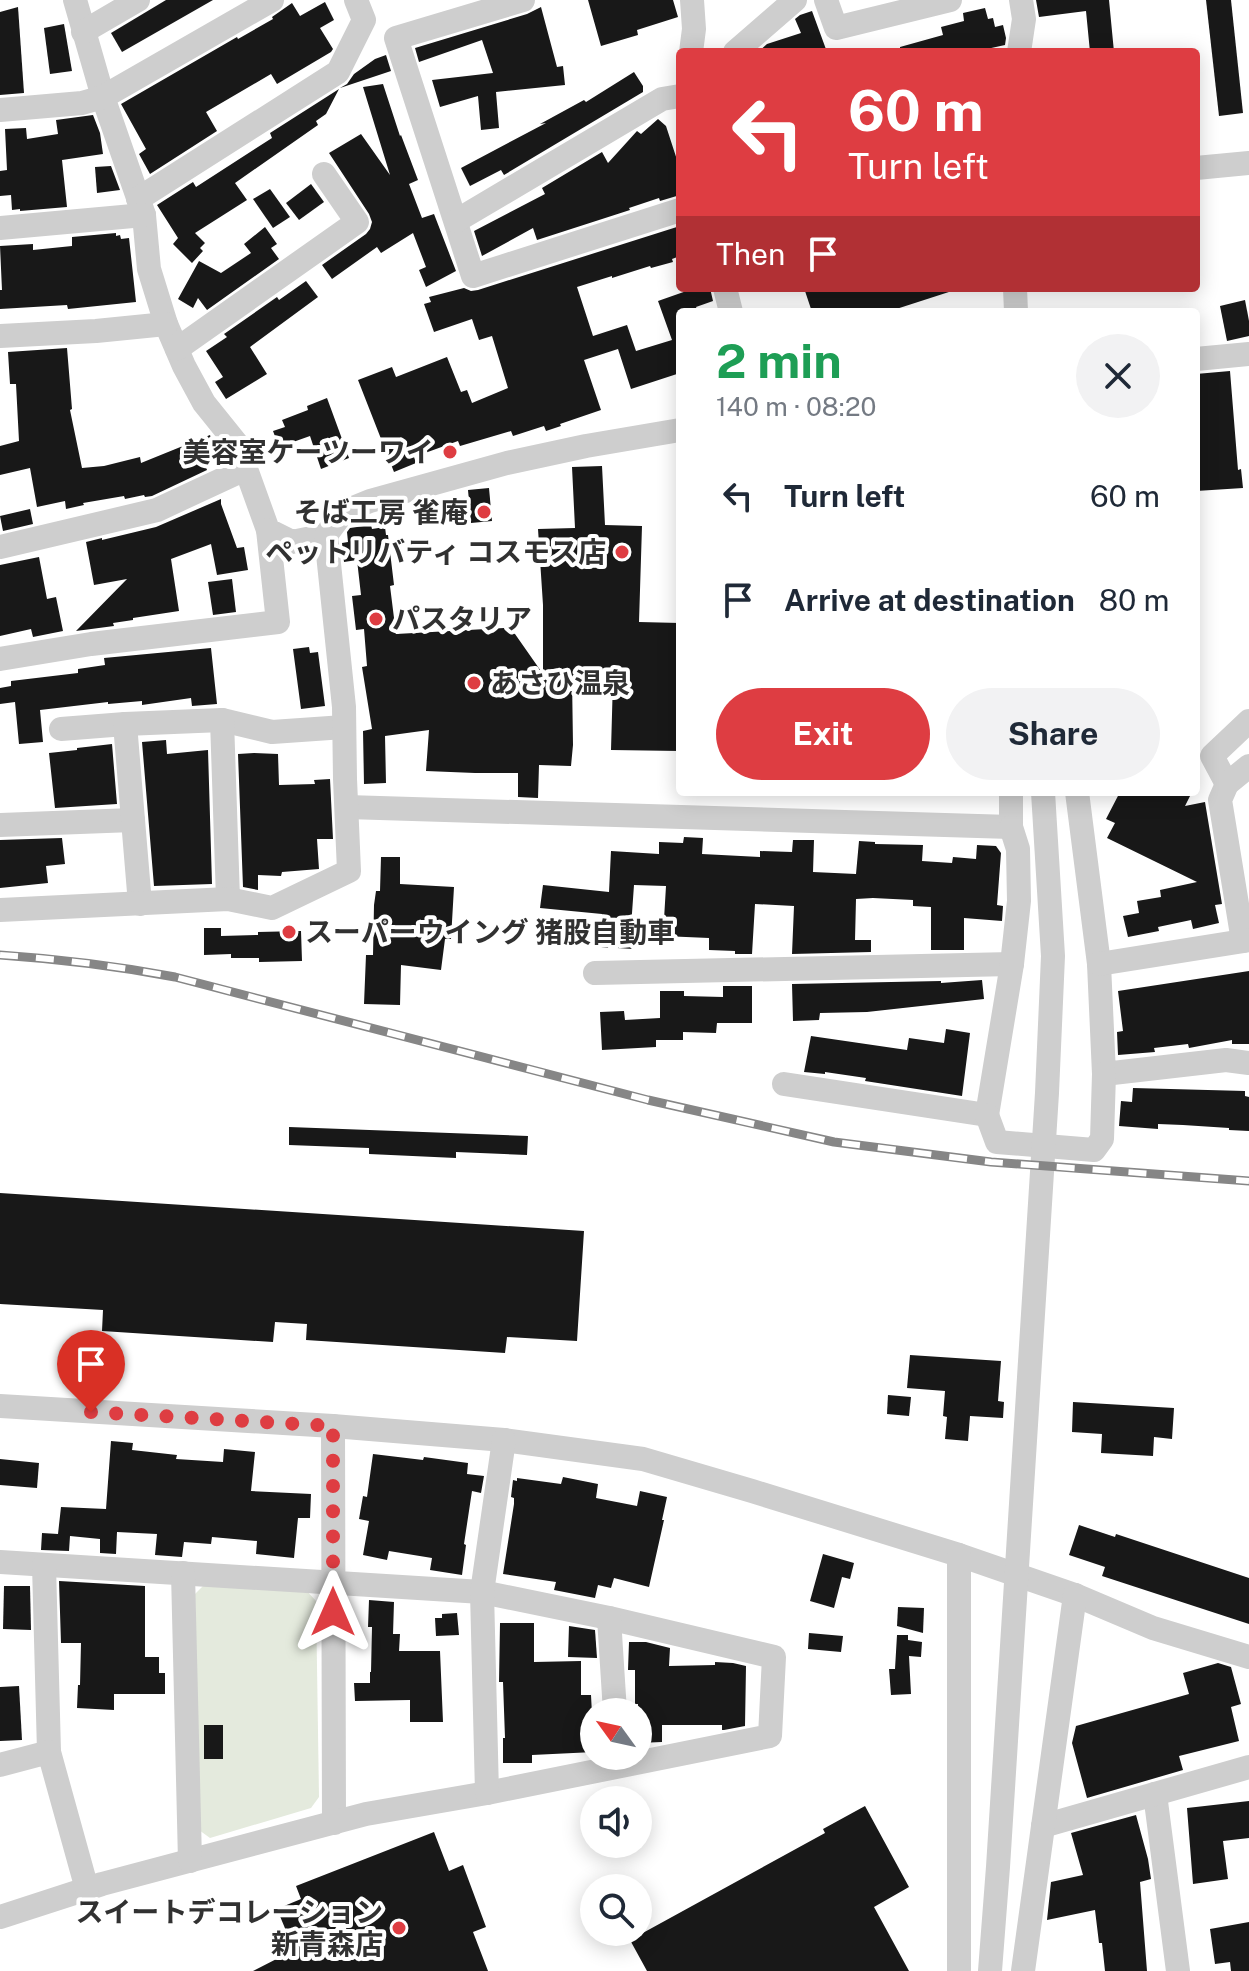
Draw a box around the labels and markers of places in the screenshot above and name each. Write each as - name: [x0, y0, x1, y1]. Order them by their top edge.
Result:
- place label: 美容室ケーツーワイ: [183, 435, 434, 468]
- marker: 美容室ケーツーワイ: [441, 443, 459, 461]
- place label: そば工房 雀庵: [294, 495, 468, 528]
- marker: そば工房 雀庵: [475, 503, 493, 521]
- place label: ペットリバティ コスモス店: [265, 535, 606, 568]
- marker: ペットリバティ コスモス店: [613, 543, 631, 561]
- place label: パスタリア: [392, 602, 532, 635]
- marker: パスタリア: [367, 610, 385, 628]
- place label: あさひ温泉: [490, 666, 630, 699]
- marker: あさひ温泉: [465, 674, 483, 692]
- place label: スーパーウイング 猪股自動車: [305, 915, 675, 948]
- marker: スーパーウイング 猪股自動車: [280, 923, 298, 941]
- pin: [57, 1330, 125, 1412]
- place label: スイートデコレーション 新青森店: [76, 1895, 383, 1960]
- marker: スイートデコレーション 新青森店: [390, 1919, 408, 1937]

